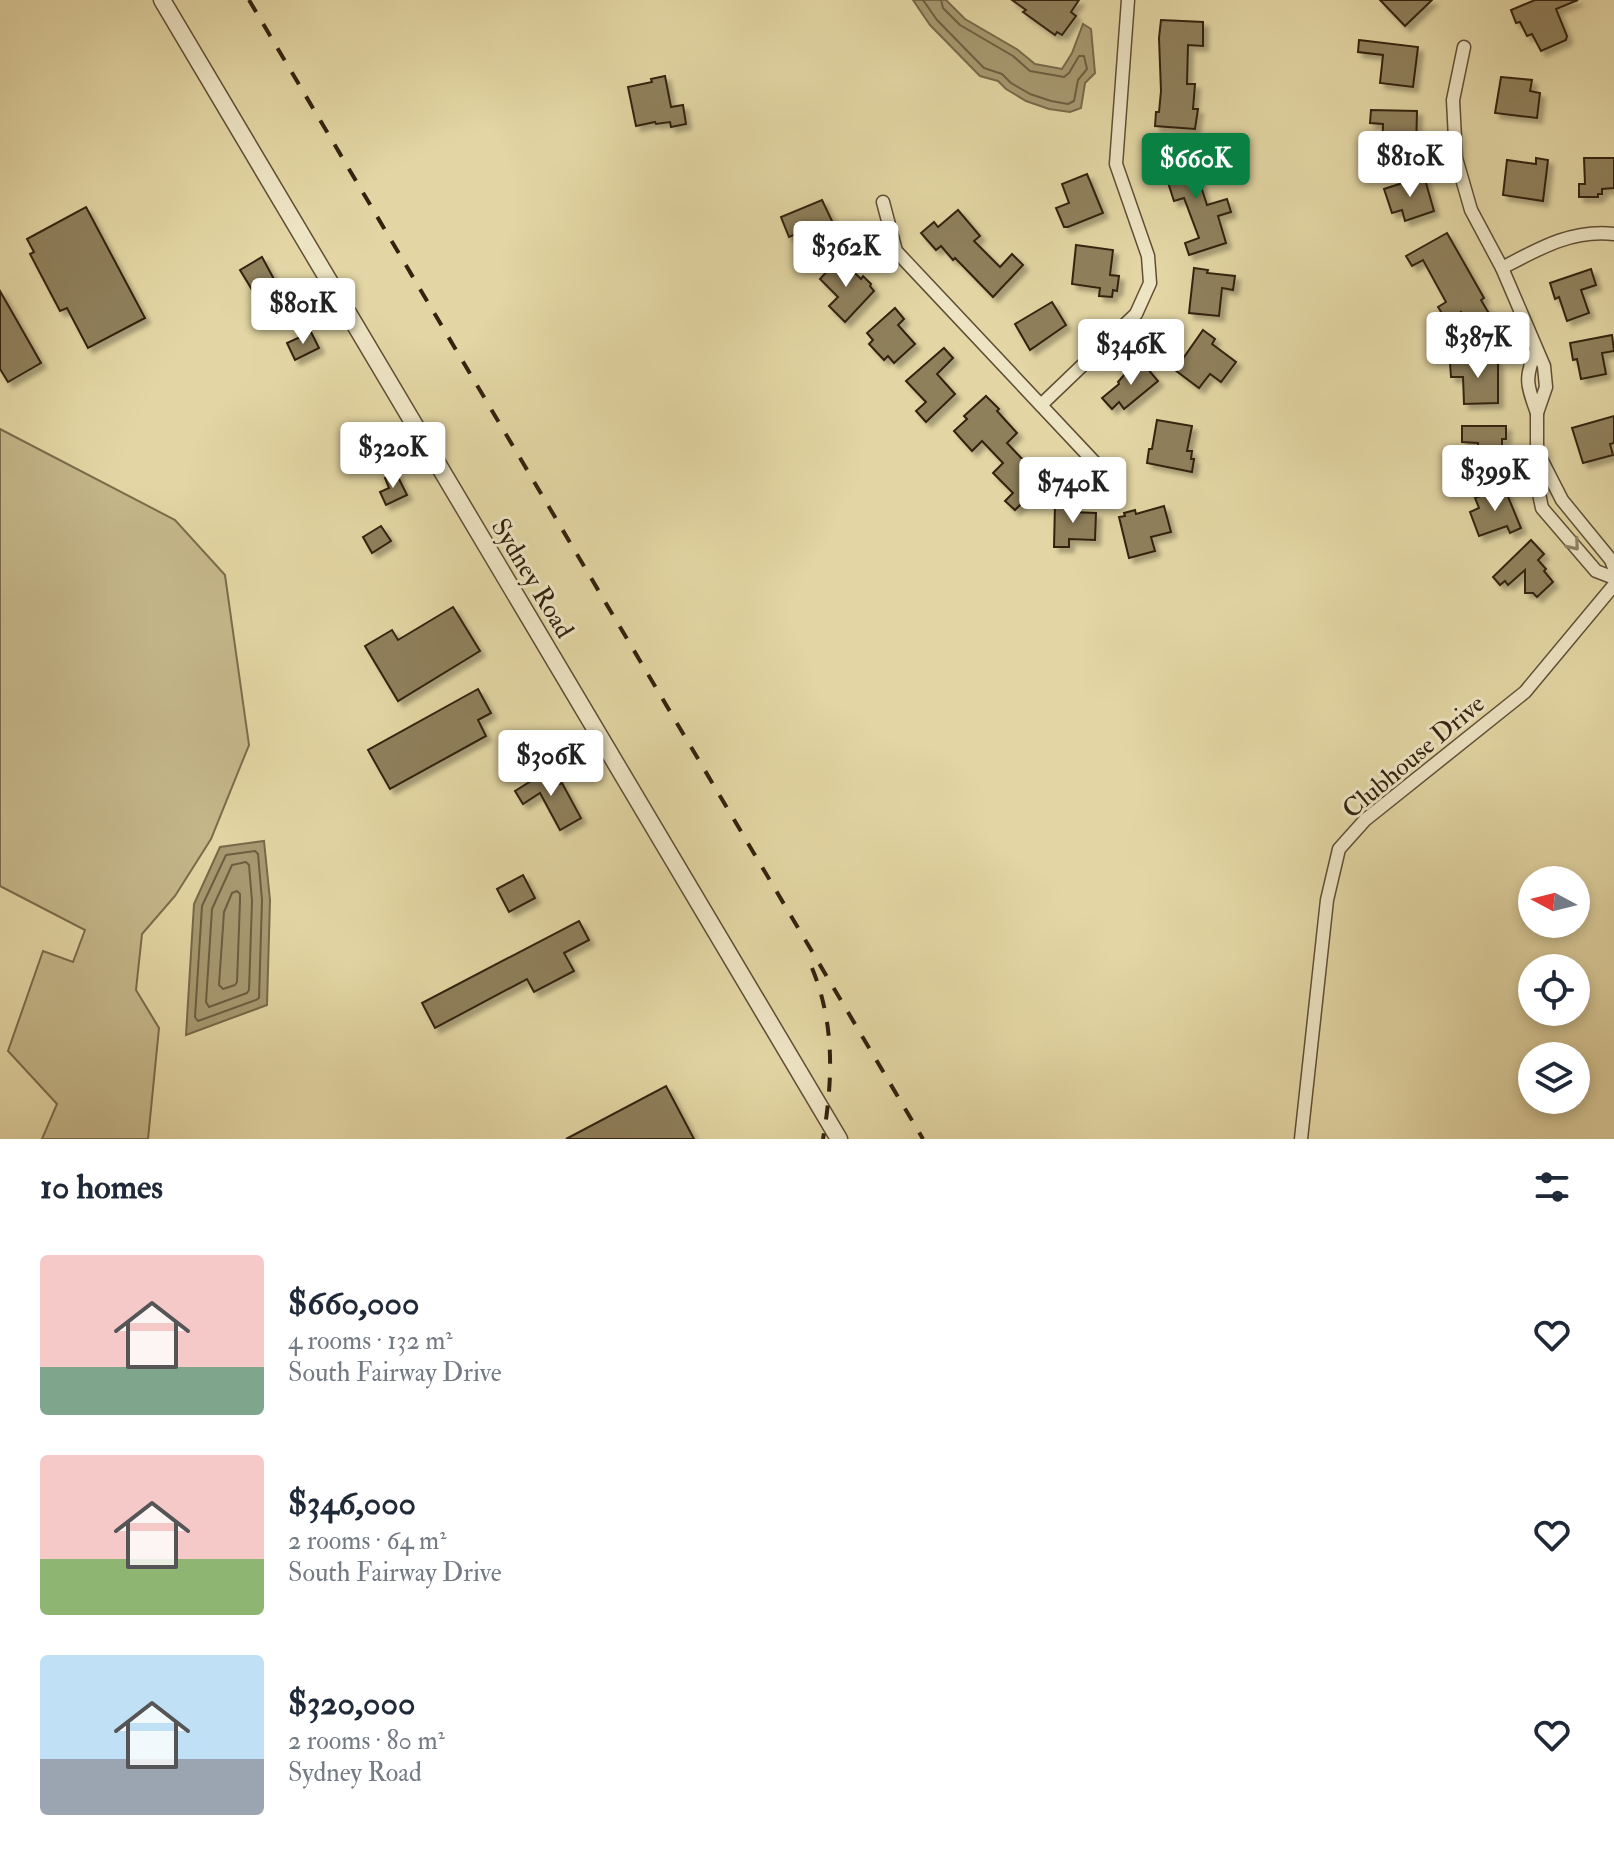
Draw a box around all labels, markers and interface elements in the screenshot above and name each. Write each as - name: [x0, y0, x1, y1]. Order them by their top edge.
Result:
- pin: $810K: [1354, 131, 1466, 199]
- pin: $660K: [1140, 133, 1252, 201]
- text: $810K: [1376, 141, 1444, 173]
- text: $660K: [1160, 143, 1232, 175]
- pin: $362K: [790, 221, 902, 289]
- text: $362K: [811, 231, 881, 263]
- pin: $801K: [247, 278, 359, 346]
- text: $801K: [269, 288, 337, 320]
- pin: $387K: [1422, 312, 1534, 380]
- pin: $346K: [1075, 319, 1187, 387]
- text: $387K: [1444, 322, 1512, 354]
- text: $346K: [1096, 329, 1166, 361]
- pin: $320K: [337, 422, 449, 490]
- text: $320K: [358, 432, 428, 464]
- pin: $399K: [1439, 445, 1551, 513]
- text: $399K: [1460, 455, 1530, 487]
- pin: $740K: [1017, 457, 1129, 525]
- text: $740K: [1037, 467, 1109, 499]
- street label: Sydney Road: [484, 513, 580, 644]
- one-way arrow: [1564, 535, 1579, 550]
- street label: Clubhouse Drive: [1336, 688, 1491, 826]
- pin: $306K: [495, 730, 607, 798]
- text: $306K: [516, 740, 586, 772]
- north arrow: [1518, 866, 1590, 938]
- map controls: [1518, 866, 1590, 1114]
- button: locate: [1518, 954, 1590, 1026]
- button: layers: [1518, 1042, 1590, 1114]
- icon: filters: [1530, 1165, 1574, 1209]
- text: 10 homes: [40, 1166, 163, 1209]
- text: $660,000: [288, 1282, 419, 1325]
- icon: home: [104, 1287, 200, 1383]
- icon: heart: [1530, 1313, 1574, 1357]
- text: 4 rooms · 132 m²: [288, 1325, 453, 1357]
- text: South Fairway Drive: [288, 1357, 502, 1389]
- text: $346,000: [288, 1482, 416, 1525]
- icon: home: [104, 1487, 200, 1583]
- icon: heart: [1530, 1513, 1574, 1557]
- text: 2 rooms · 64 m²: [288, 1525, 447, 1557]
- text: South Fairway Drive: [288, 1557, 502, 1589]
- text: $320,000: [288, 1682, 415, 1725]
- icon: home: [104, 1687, 200, 1783]
- icon: heart: [1530, 1713, 1574, 1757]
- text: 2 rooms · 80 m²: [288, 1725, 445, 1757]
- text: Sydney Road: [288, 1757, 422, 1789]

